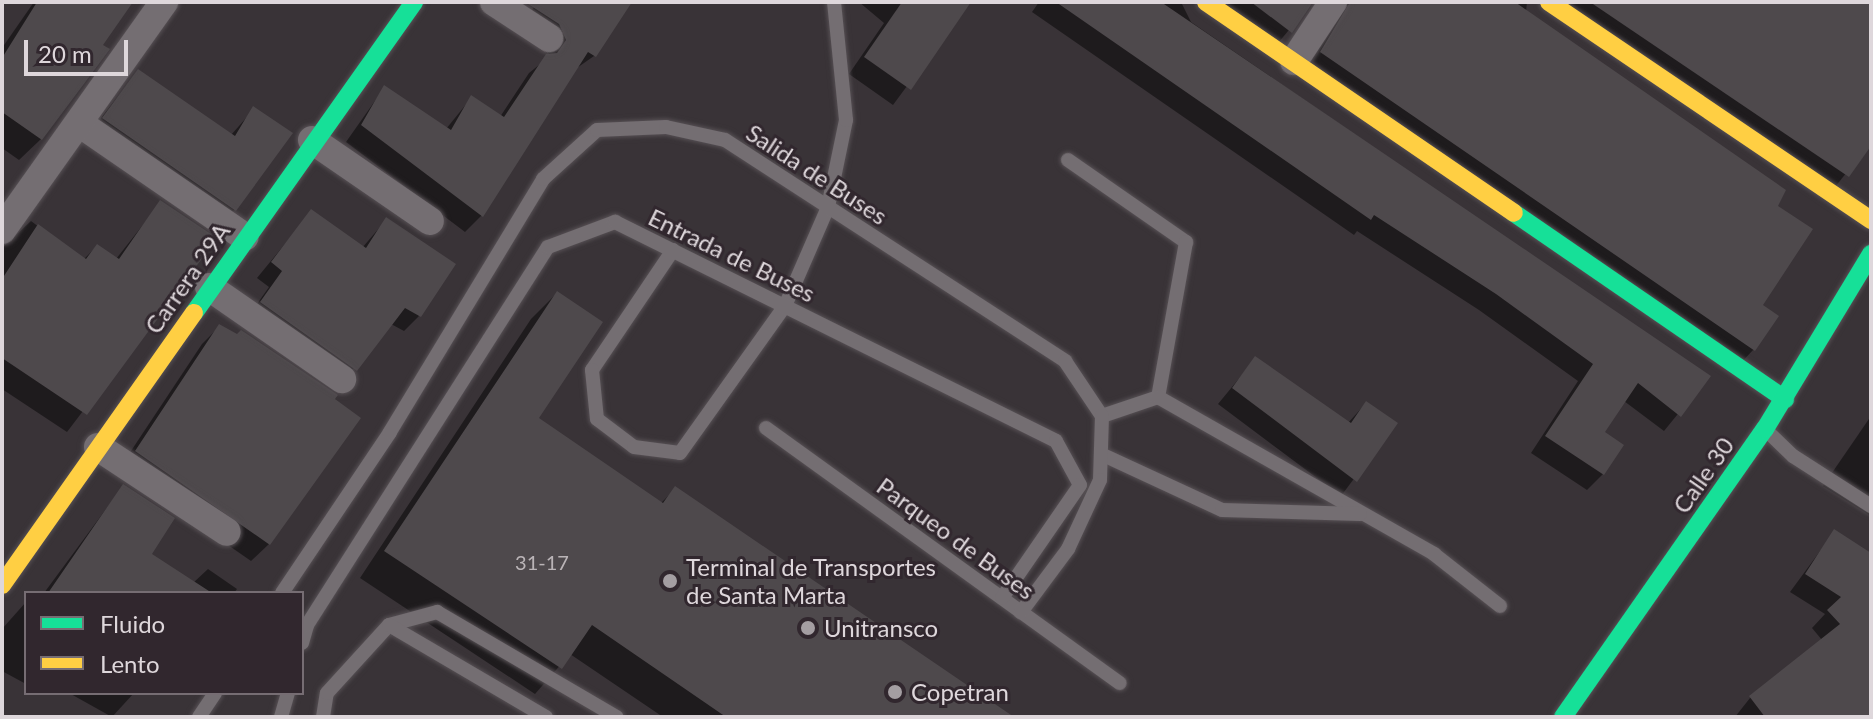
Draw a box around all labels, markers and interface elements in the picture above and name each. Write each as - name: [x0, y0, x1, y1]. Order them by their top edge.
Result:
- scale bar: [28, 24, 132, 74]
- text: 20 m: [38, 39, 92, 68]
- street label: Salida de Buses: [741, 118, 893, 230]
- street label: Entrada de Buses: [644, 202, 820, 308]
- street label: Carrera 29A: [138, 217, 236, 339]
- street label: Calle 30: [1667, 432, 1739, 518]
- street label: Parqueo de Buses: [872, 471, 1040, 605]
- house number: 31-17: [515, 550, 569, 574]
- place label: Terminal de Transportes de Santa Marta: [686, 553, 937, 609]
- marker: Terminal de Transportes de Santa Marta: [661, 572, 679, 590]
- legend: [24, 591, 304, 695]
- text: Fluido: [100, 609, 165, 638]
- place label: Unitransco: [824, 614, 938, 642]
- marker: Unitransco: [799, 619, 817, 637]
- text: Lento: [100, 649, 160, 678]
- place label: Copetran: [911, 678, 1009, 706]
- marker: Copetran: [886, 683, 904, 701]

